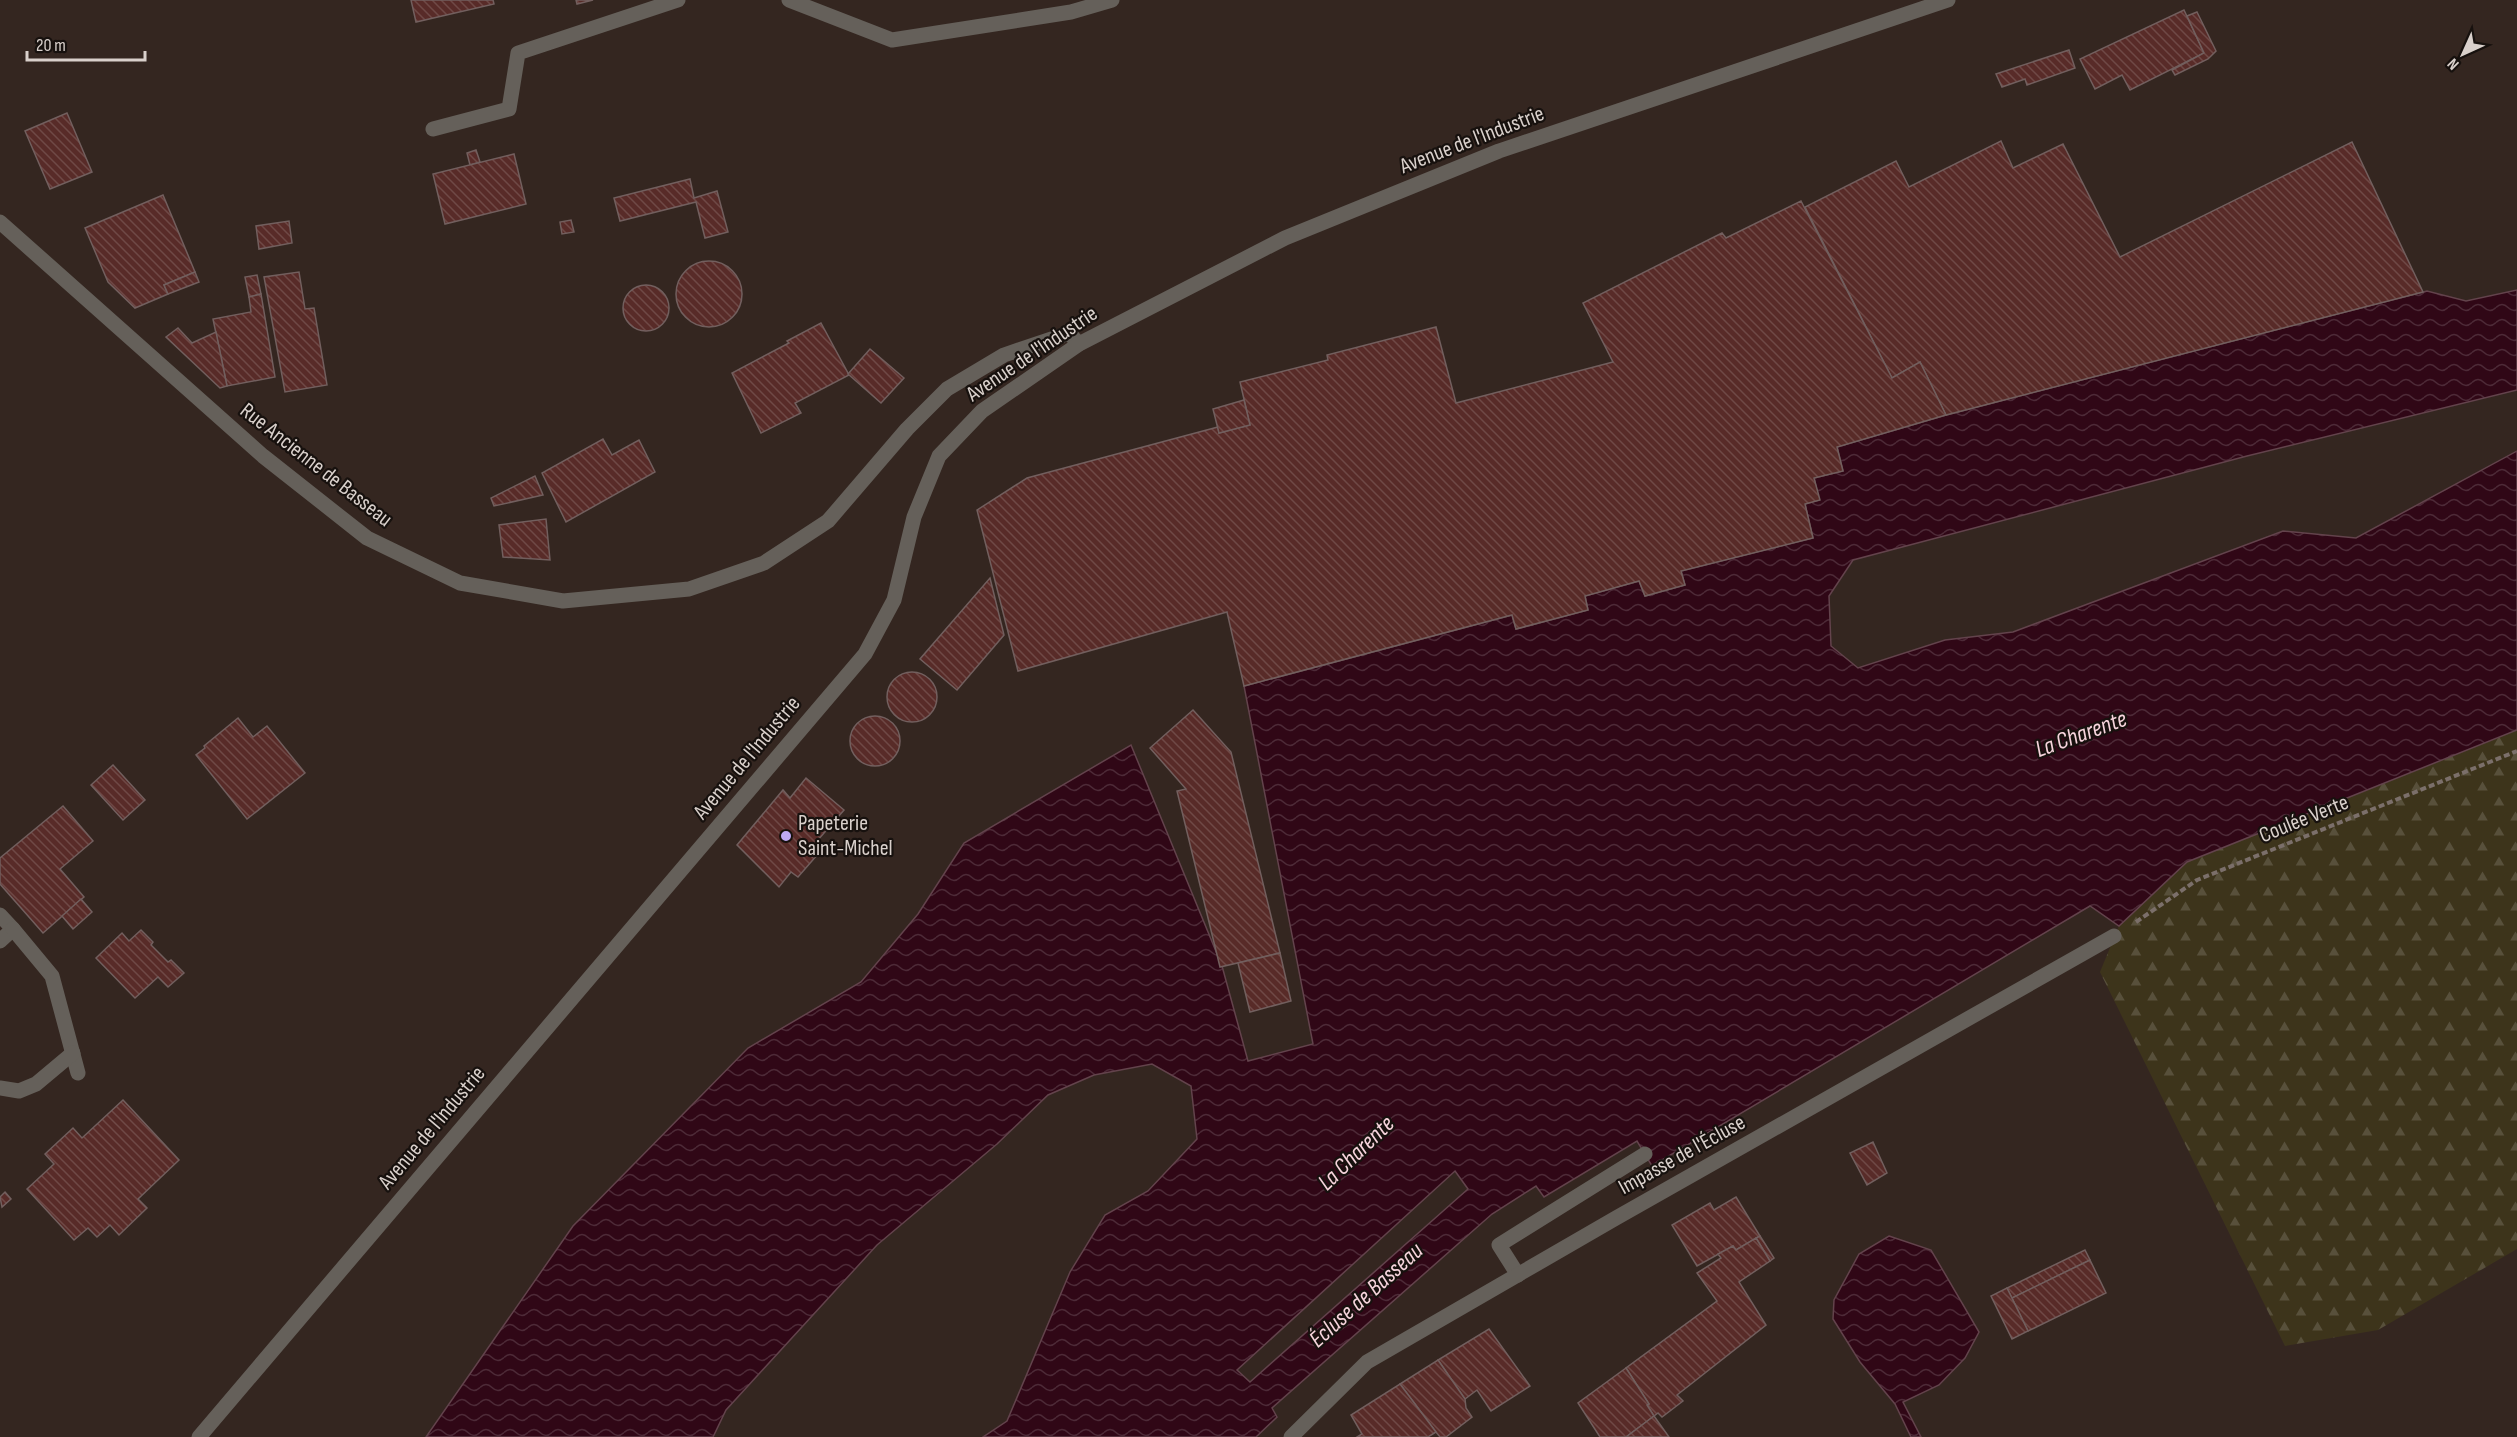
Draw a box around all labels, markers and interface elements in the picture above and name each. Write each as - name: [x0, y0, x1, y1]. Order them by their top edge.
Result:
- scale bar: [27, 24, 146, 62]
- north arrow: [2433, 24, 2493, 84]
- text: 20 m: [36, 35, 66, 56]
- text: N: [2444, 54, 2463, 73]
- street label: Avenue de l'Industrie: [1395, 100, 1548, 180]
- street label: Avenue de l'Industrie: [960, 300, 1103, 408]
- street label: Rue Ancienne de Basseau: [234, 397, 398, 533]
- street label: Avenue de l'Industrie: [687, 691, 806, 826]
- water label: La Charente: [2031, 704, 2131, 764]
- street label: Coulée Verte: [2255, 789, 2353, 849]
- place label: Papeterie Saint-Michel: [798, 810, 893, 862]
- marker: Papeterie Saint-Michel: [779, 829, 793, 843]
- street label: Avenue de l'Industrie: [372, 1061, 491, 1196]
- water label: La Charente: [1312, 1109, 1400, 1197]
- street label: Impasse de l'Écluse: [1614, 1109, 1750, 1201]
- water label: Écluse de Basseau: [1303, 1236, 1429, 1354]

